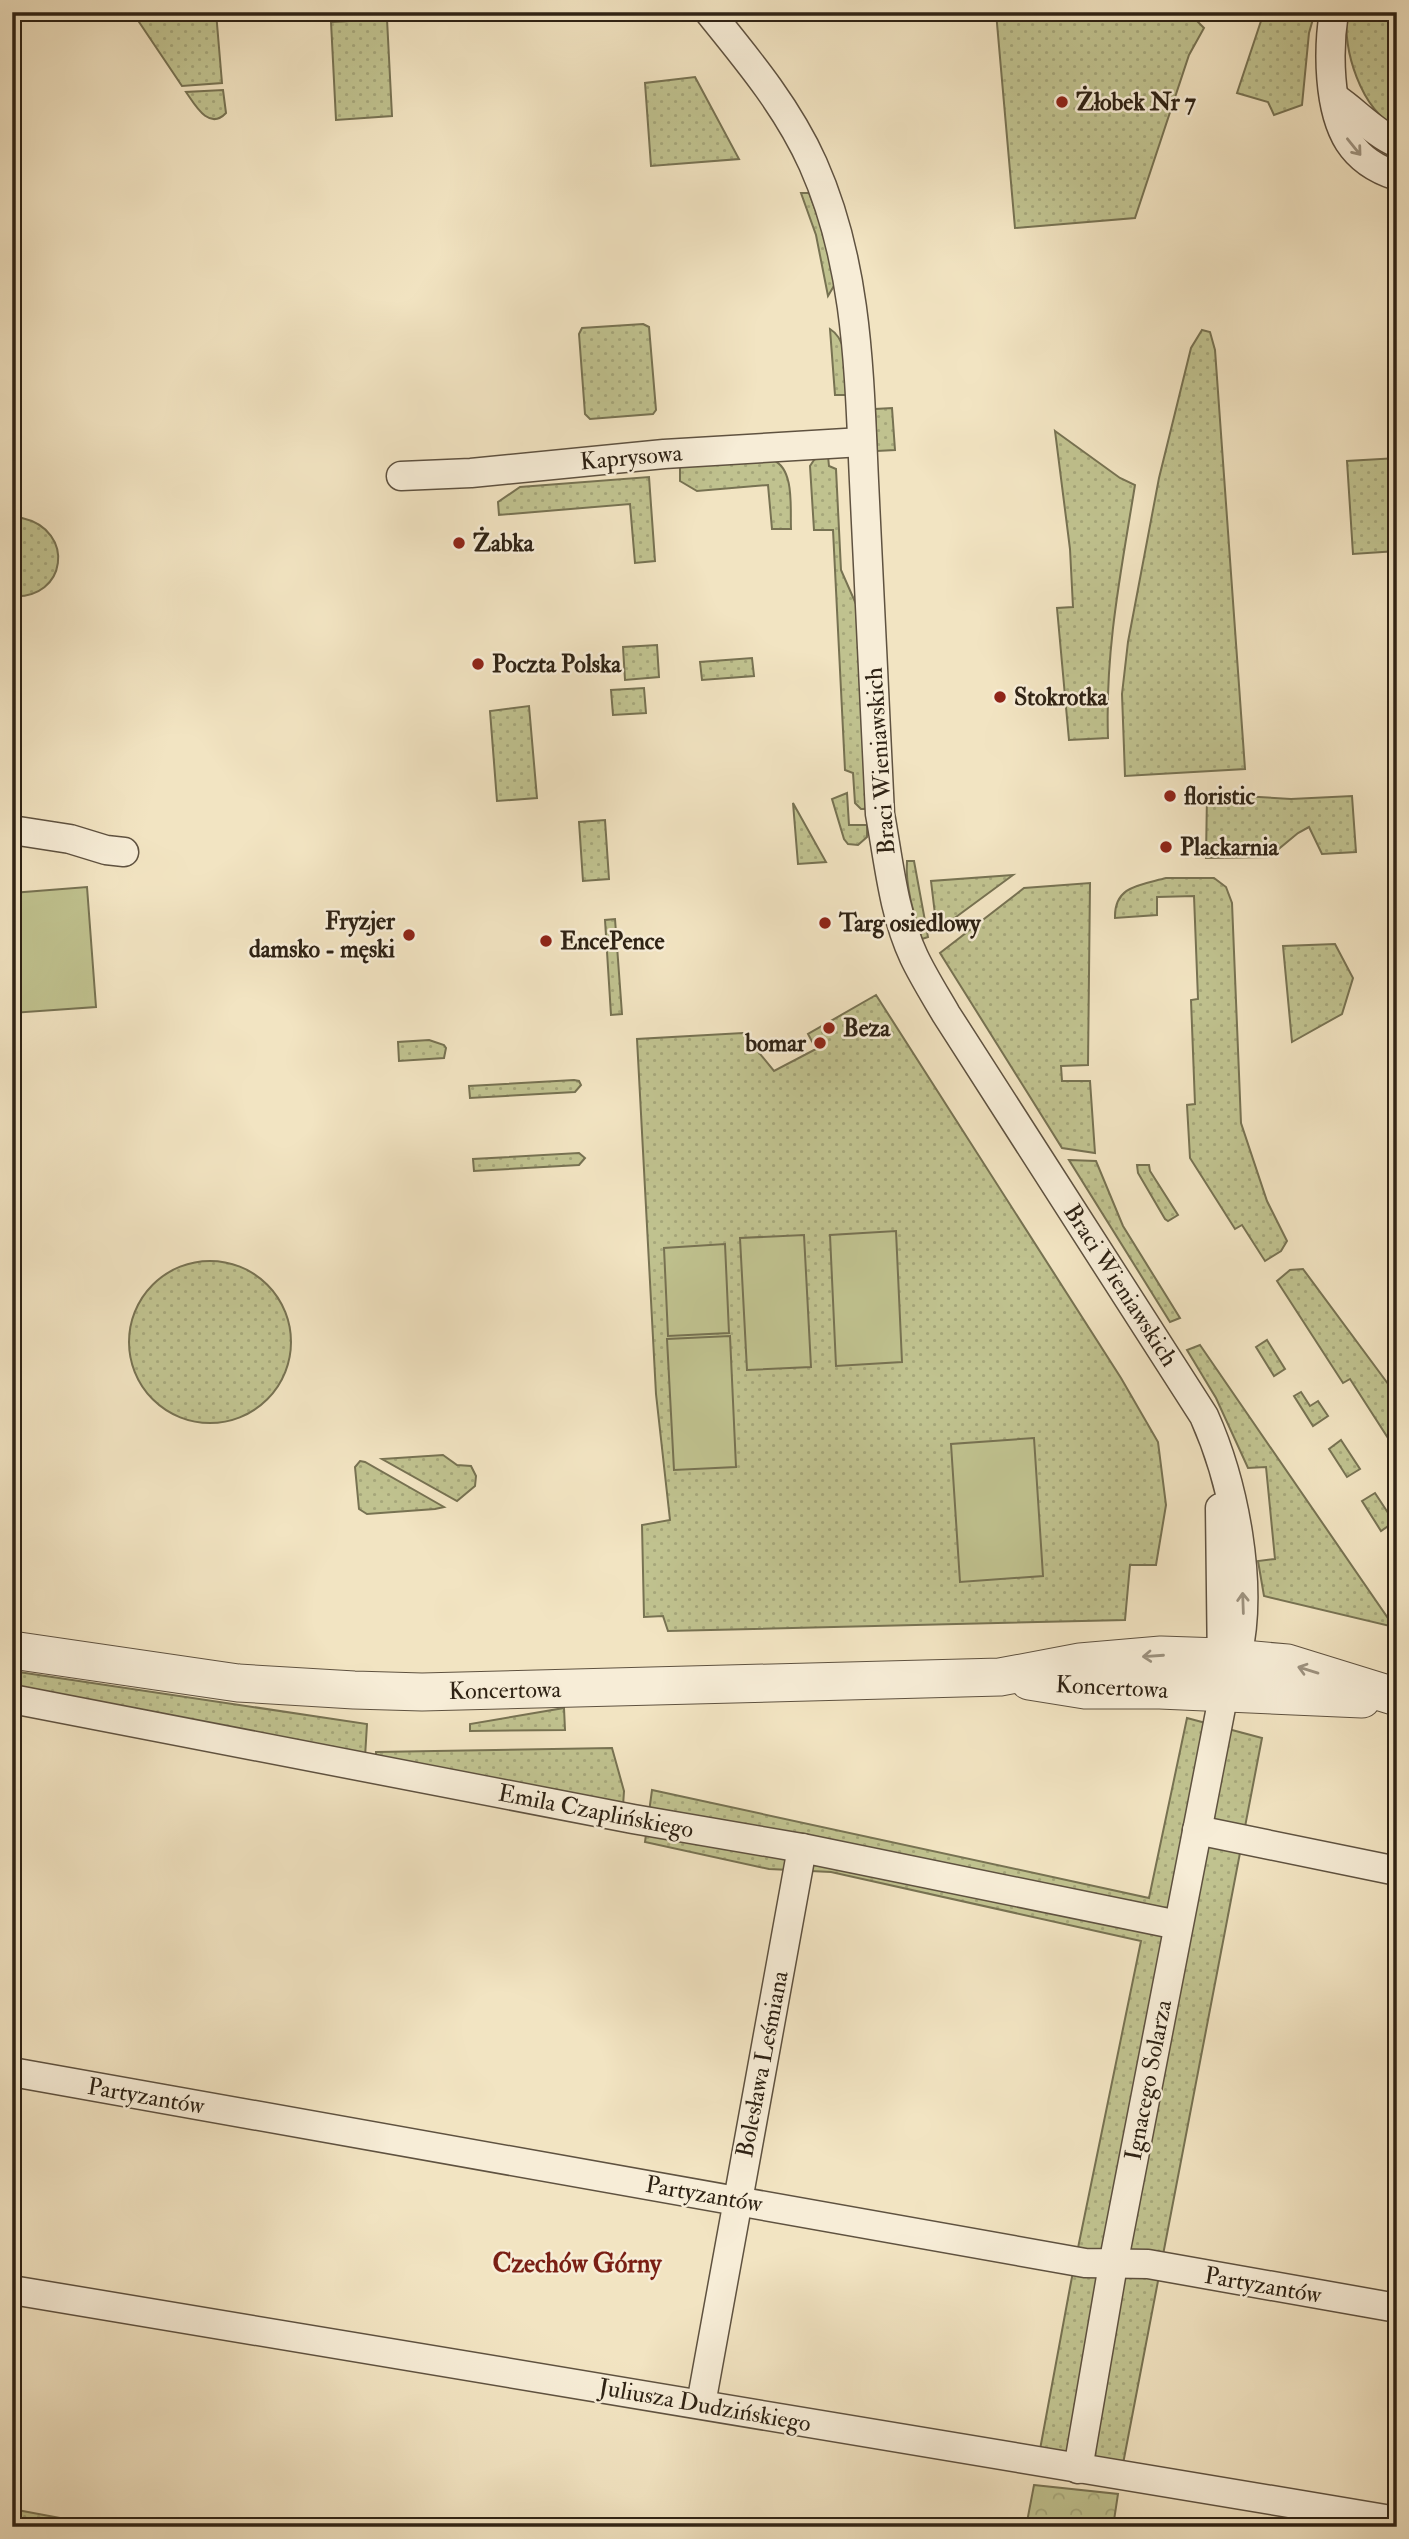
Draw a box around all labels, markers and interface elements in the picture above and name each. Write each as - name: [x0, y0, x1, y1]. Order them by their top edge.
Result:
- place label: Żłobek Nr 7: [1076, 85, 1197, 118]
- marker: Żłobek Nr 7: [1054, 94, 1070, 110]
- one-way arrow: [1347, 137, 1362, 155]
- street label: Kaprysowa: [579, 437, 685, 477]
- place label: Żabka: [473, 526, 535, 559]
- marker: Żabka: [451, 535, 467, 551]
- place label: Poczta Polska: [492, 649, 622, 680]
- marker: Poczta Polska: [470, 656, 486, 672]
- street label: Braci Wieniawskich: [858, 666, 903, 856]
- place label: Stokrotka: [1014, 682, 1108, 713]
- marker: Stokrotka: [992, 689, 1008, 705]
- place label: floristic: [1184, 781, 1256, 812]
- marker: floristic: [1162, 788, 1178, 804]
- place label: Plackarnia: [1180, 832, 1280, 863]
- marker: Plackarnia: [1158, 839, 1174, 855]
- place label: Fryzjer damsko - męski: [249, 906, 396, 965]
- place label: Targ osiedlowy: [838, 908, 982, 939]
- marker: Targ osiedlowy: [817, 915, 833, 931]
- place label: EncePence: [560, 926, 665, 957]
- marker: Fryzjer damsko - męski: [401, 927, 417, 943]
- marker: EncePence: [538, 933, 554, 949]
- place label: Beza: [843, 1013, 891, 1044]
- marker: Beza: [821, 1020, 837, 1036]
- place label: bomar: [744, 1028, 807, 1059]
- marker: bomar: [812, 1035, 828, 1051]
- street label: Braci Wieniawskich: [1056, 1198, 1185, 1373]
- one-way arrow: [1236, 1591, 1250, 1614]
- one-way arrow: [1142, 1650, 1164, 1663]
- one-way arrow: [1297, 1662, 1319, 1675]
- street label: Koncertowa: [1055, 1669, 1170, 1706]
- street label: Koncertowa: [448, 1674, 563, 1707]
- street label: Emila Czaplińskiego: [495, 1777, 696, 1846]
- street label: Bolesława Leśmiana: [729, 1967, 796, 2160]
- street label: Ignacego Solarza: [1118, 1996, 1179, 2163]
- street label: Partyzantów: [85, 2071, 208, 2122]
- street label: Partyzantów: [643, 2169, 766, 2220]
- district label: Czechów Górny: [493, 2248, 663, 2281]
- street label: Partyzantów: [1202, 2260, 1325, 2311]
- street label: Juliusza Dudzińskiego: [595, 2371, 813, 2439]

